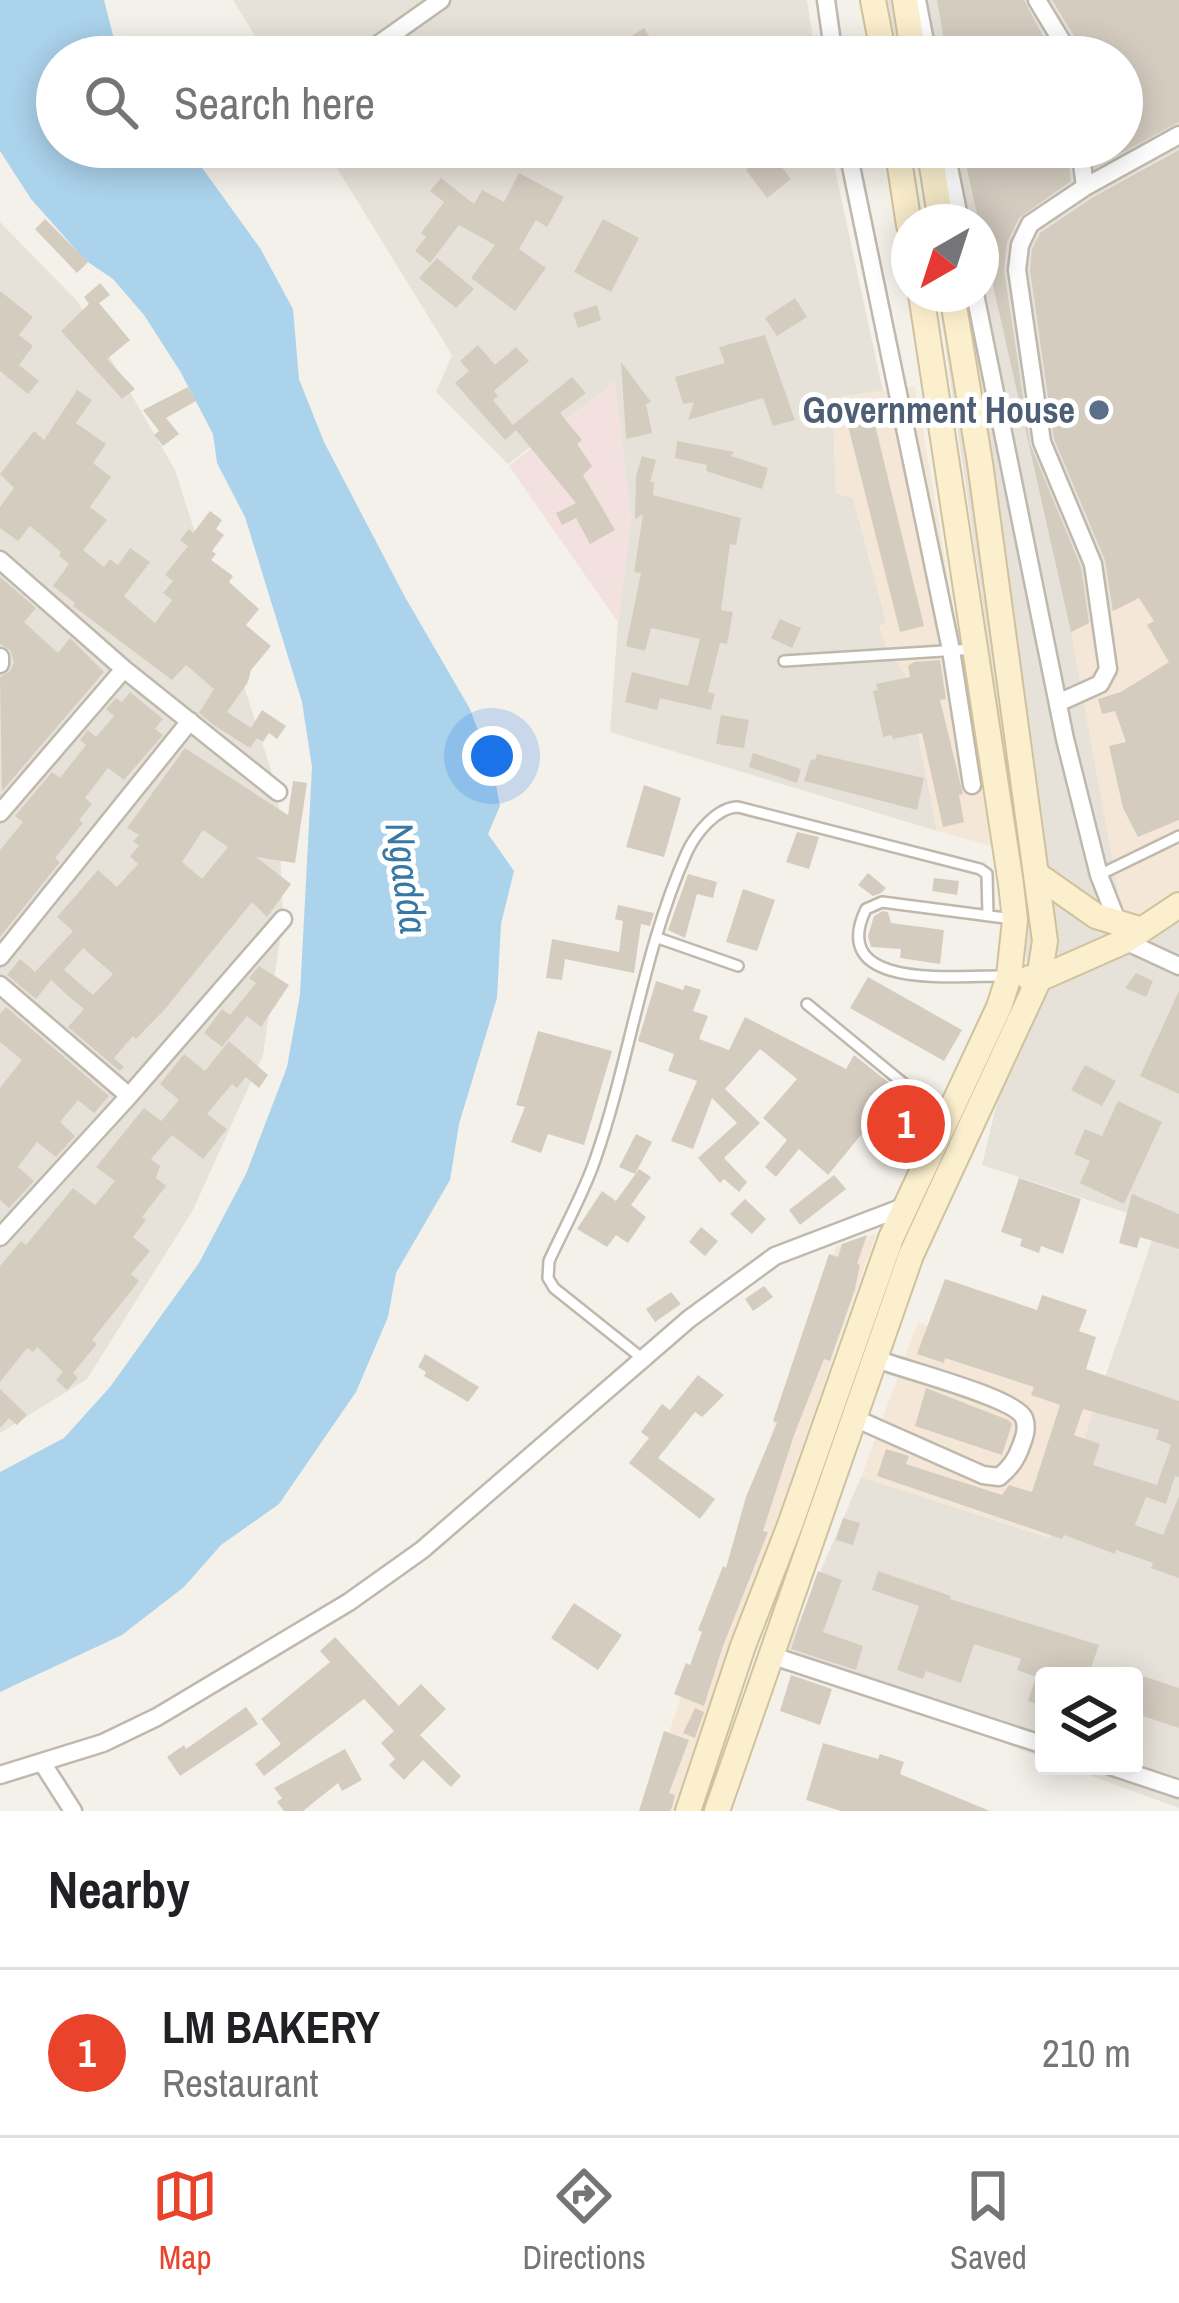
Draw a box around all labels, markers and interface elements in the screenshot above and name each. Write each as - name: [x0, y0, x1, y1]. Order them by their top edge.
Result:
- search box: [36, 36, 1143, 168]
- icon: search: [78, 69, 144, 135]
- text: Search here: [174, 72, 375, 133]
- north arrow: [891, 204, 999, 312]
- place label: Government House: [803, 386, 1075, 434]
- marker: Government House: [1086, 397, 1112, 423]
- your location: [462, 726, 522, 786]
- water label: Ngadda: [373, 819, 441, 937]
- pin: 1: [867, 1079, 945, 1169]
- map controls: [1035, 1667, 1143, 1775]
- button: layers: [1035, 1667, 1143, 1775]
- text: Nearby: [48, 1855, 190, 1924]
- text: LM BAKERY: [162, 1996, 380, 2057]
- text: 1: [78, 2027, 96, 2079]
- text: 210 m: [1042, 2027, 1131, 2079]
- text: Restaurant: [162, 2057, 318, 2109]
- tab: Map: [152, 2163, 218, 2279]
- tab: Directions: [522, 2163, 646, 2279]
- tab: Saved: [950, 2163, 1027, 2279]

